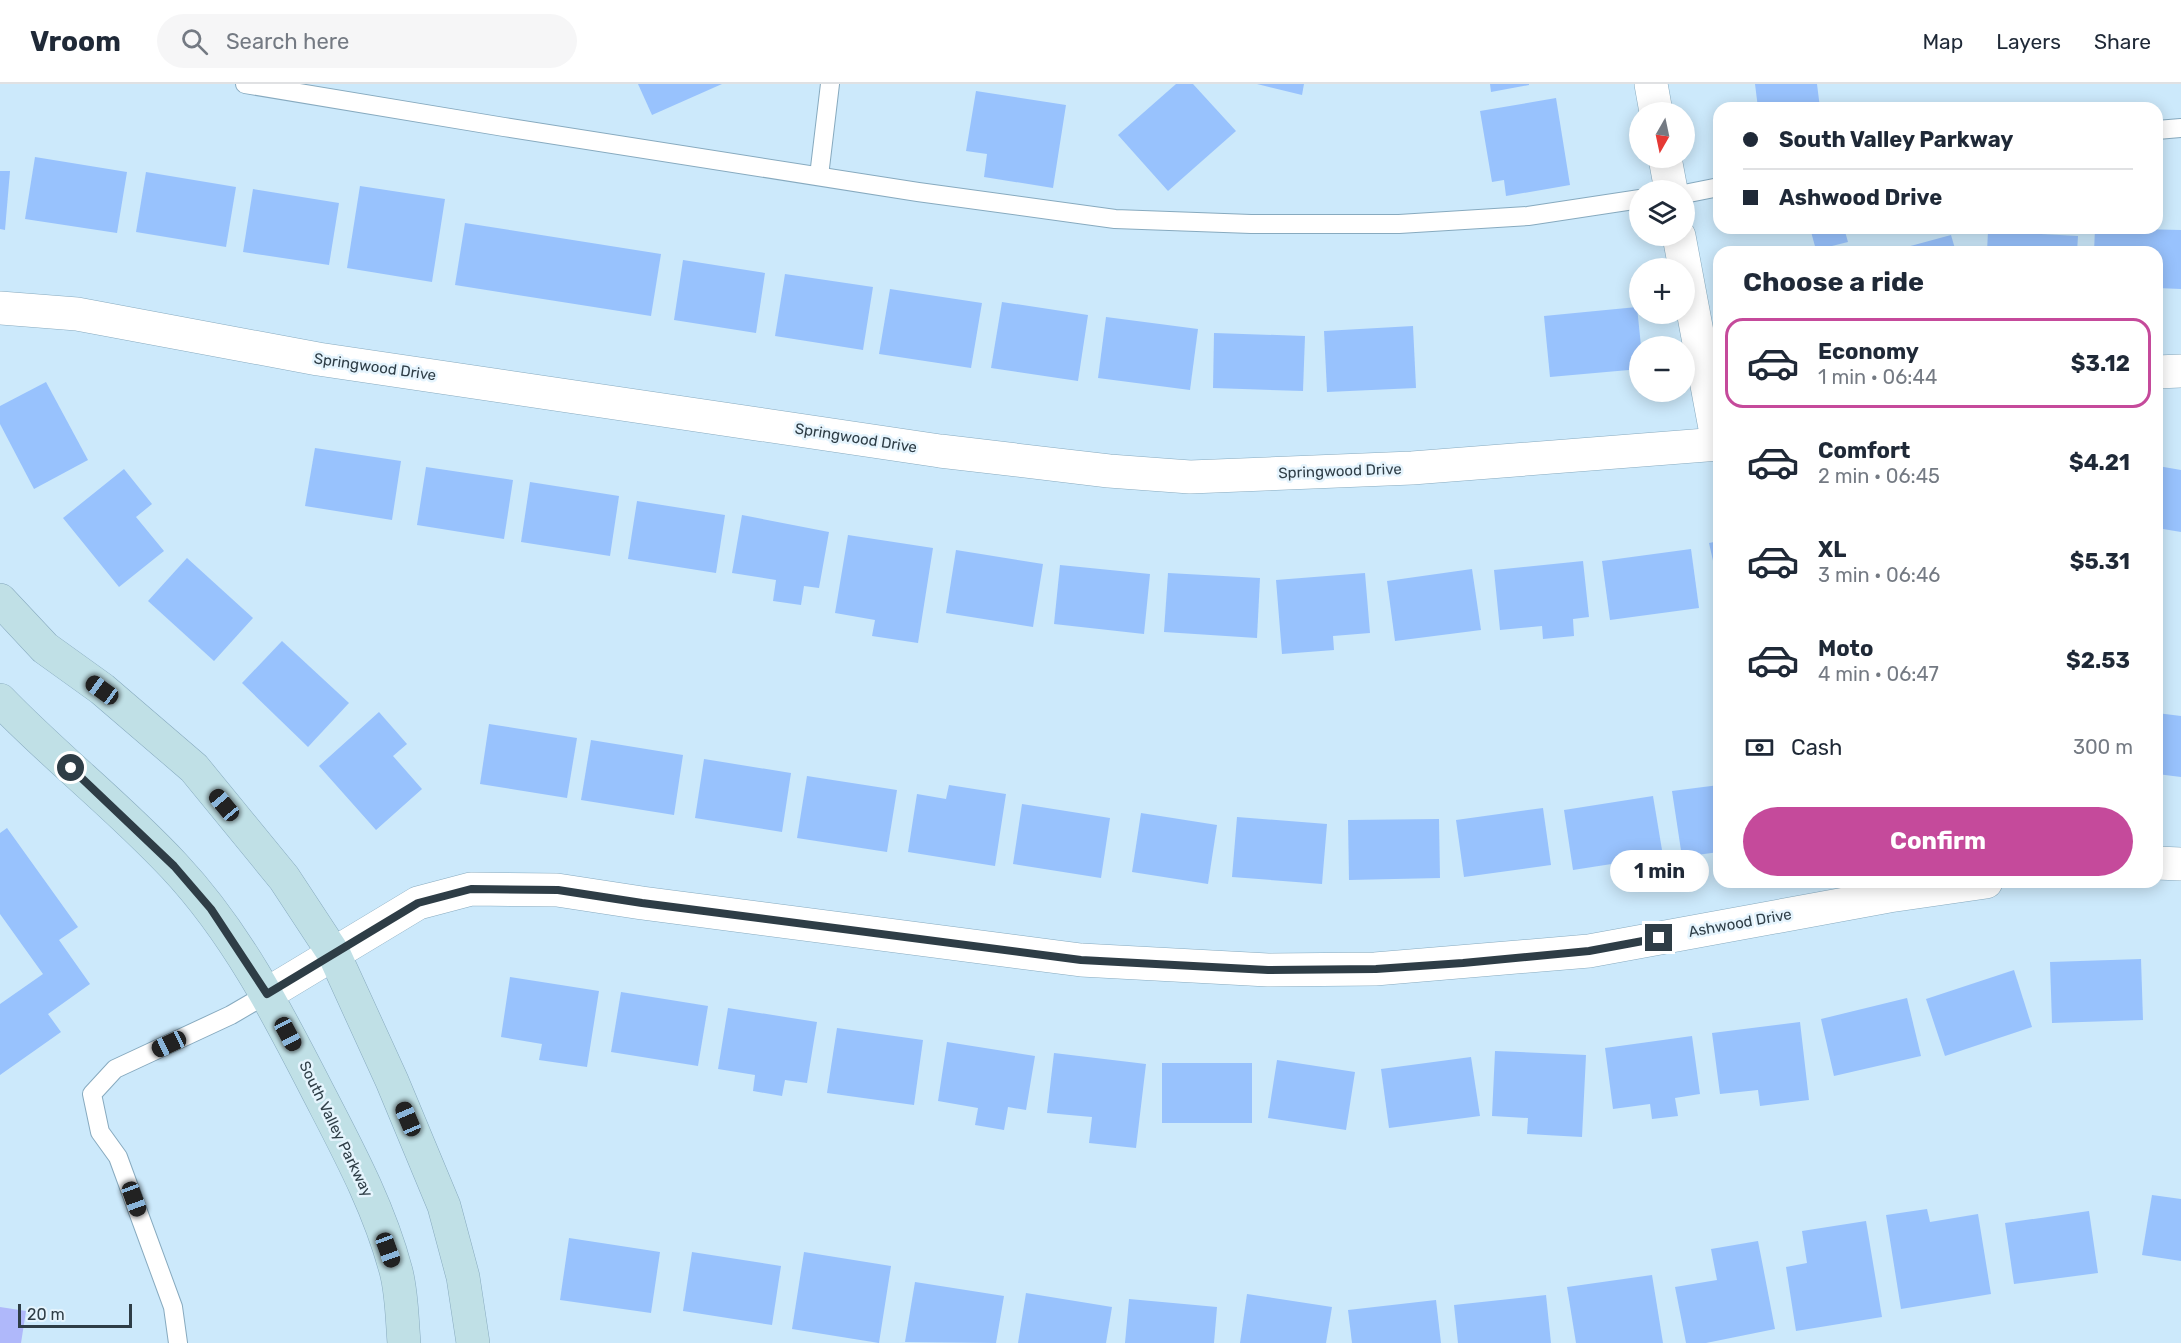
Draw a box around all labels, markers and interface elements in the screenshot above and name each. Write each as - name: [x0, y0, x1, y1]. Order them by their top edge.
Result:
- search box: [157, 14, 577, 68]
- text: Vroom: [30, 25, 121, 58]
- icon: search: [178, 25, 211, 58]
- text: Search here: [226, 28, 349, 55]
- text: Map: [1922, 29, 1963, 54]
- text: Layers: [1996, 29, 2061, 54]
- text: Share: [2094, 29, 2151, 54]
- north arrow: [1629, 102, 1695, 168]
- map controls: [1629, 102, 1695, 402]
- text: South Valley Parkway: [1779, 126, 2013, 153]
- button: layers: [1629, 180, 1695, 246]
- text: Ashwood Drive: [1779, 184, 1942, 211]
- button: +: [1629, 258, 1695, 324]
- text: Choose a ride: [1743, 266, 1924, 298]
- button: −: [1629, 336, 1695, 402]
- icon: car: [1746, 336, 1800, 390]
- text: Economy: [1818, 338, 1919, 365]
- street label: Springwood Drive: [313, 350, 437, 384]
- text: $3.12: [2071, 350, 2130, 377]
- text: 1 min · 06:44: [1818, 365, 1937, 389]
- street label: Springwood Drive: [794, 419, 918, 457]
- icon: car: [1746, 435, 1800, 489]
- text: Comfort: [1818, 437, 1910, 464]
- text: $4.21: [2069, 449, 2130, 476]
- street label: Springwood Drive: [1278, 460, 1402, 482]
- text: 2 min · 06:45: [1818, 464, 1940, 488]
- icon: car: [1746, 534, 1800, 588]
- text: XL: [1818, 536, 1846, 563]
- text: $5.31: [2070, 548, 2130, 575]
- text: 3 min · 06:46: [1818, 563, 1940, 587]
- icon: car: [1746, 633, 1800, 687]
- text: Moto: [1818, 635, 1873, 662]
- text: $2.53: [2066, 647, 2130, 674]
- text: 4 min · 06:47: [1818, 662, 1939, 686]
- car: [82, 672, 122, 708]
- icon: cash: [1743, 731, 1776, 764]
- text: Cash: [1791, 734, 1842, 761]
- text: 300 m: [2073, 735, 2133, 759]
- route start: [57, 754, 84, 781]
- car: [206, 785, 242, 825]
- button: Confirm: [1743, 807, 2133, 876]
- callout: 1 min: [1610, 851, 1708, 893]
- text: 1 min: [1634, 859, 1685, 883]
- street label: Ashwood Drive: [1687, 905, 1793, 941]
- route end: [1645, 924, 1672, 951]
- car: [272, 1014, 304, 1054]
- car: [149, 1028, 189, 1060]
- street label: South Valley Parkway: [295, 1058, 377, 1200]
- car: [393, 1099, 423, 1139]
- car: [119, 1179, 149, 1219]
- car: [373, 1230, 403, 1270]
- scale bar: [18, 1301, 132, 1328]
- text: 20 m: [27, 1305, 65, 1324]

